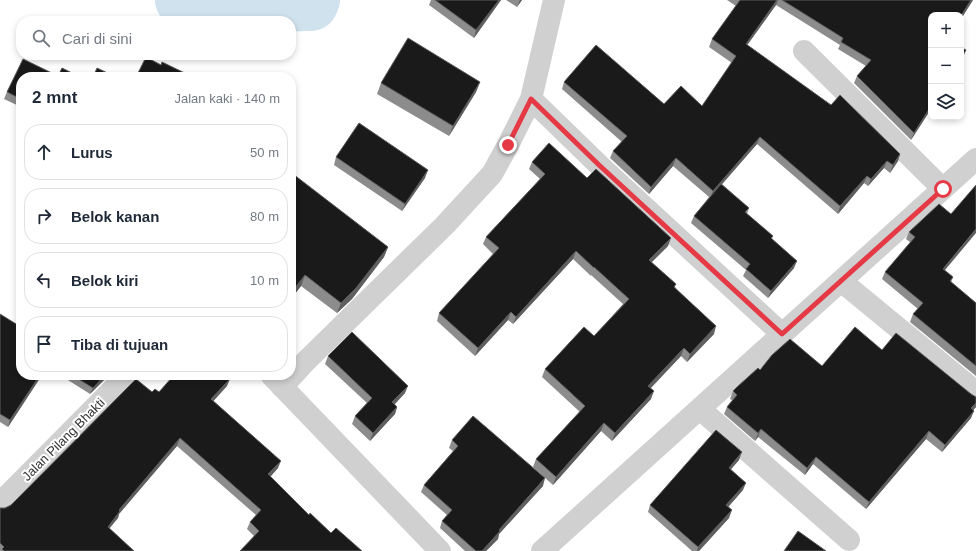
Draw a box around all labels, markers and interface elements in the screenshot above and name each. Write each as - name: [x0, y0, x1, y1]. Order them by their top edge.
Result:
- map controls: [928, 12, 964, 120]
- button: +: [928, 12, 964, 48]
- search box: [16, 16, 296, 60]
- icon: search: [30, 27, 52, 49]
- text: Cari di sini: [62, 30, 132, 47]
- button: −: [928, 48, 964, 84]
- button: layers: [928, 84, 964, 120]
- text: 2 mnt: [32, 88, 77, 107]
- text: Jalan kaki · 140 m: [175, 91, 280, 106]
- route end: [499, 136, 517, 154]
- icon: ahead: [33, 141, 55, 163]
- text: Lurus: [71, 144, 113, 161]
- text: 50 m: [250, 145, 279, 160]
- route start: [934, 180, 952, 198]
- icon: right: [33, 205, 55, 227]
- text: Belok kanan: [71, 208, 159, 225]
- text: 80 m: [250, 209, 279, 224]
- icon: left: [33, 269, 55, 291]
- text: Belok kiri: [71, 272, 139, 289]
- text: 10 m: [250, 273, 279, 288]
- icon: arrive: [33, 333, 55, 355]
- text: Tiba di tujuan: [71, 336, 168, 353]
- street label: Jalan Pilang Bhakti: [19, 395, 108, 484]

